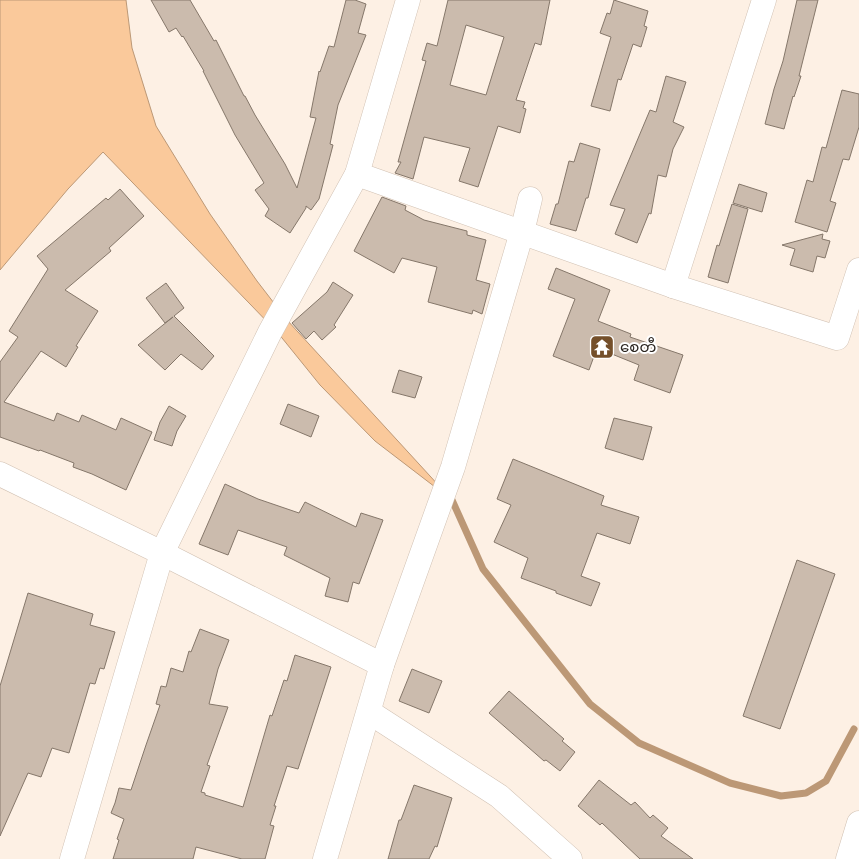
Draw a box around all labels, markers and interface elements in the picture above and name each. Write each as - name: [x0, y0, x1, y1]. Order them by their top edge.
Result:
- temple icon: စေတီ: [589, 334, 615, 360]
- place label: စေတီ: [620, 337, 656, 356]

